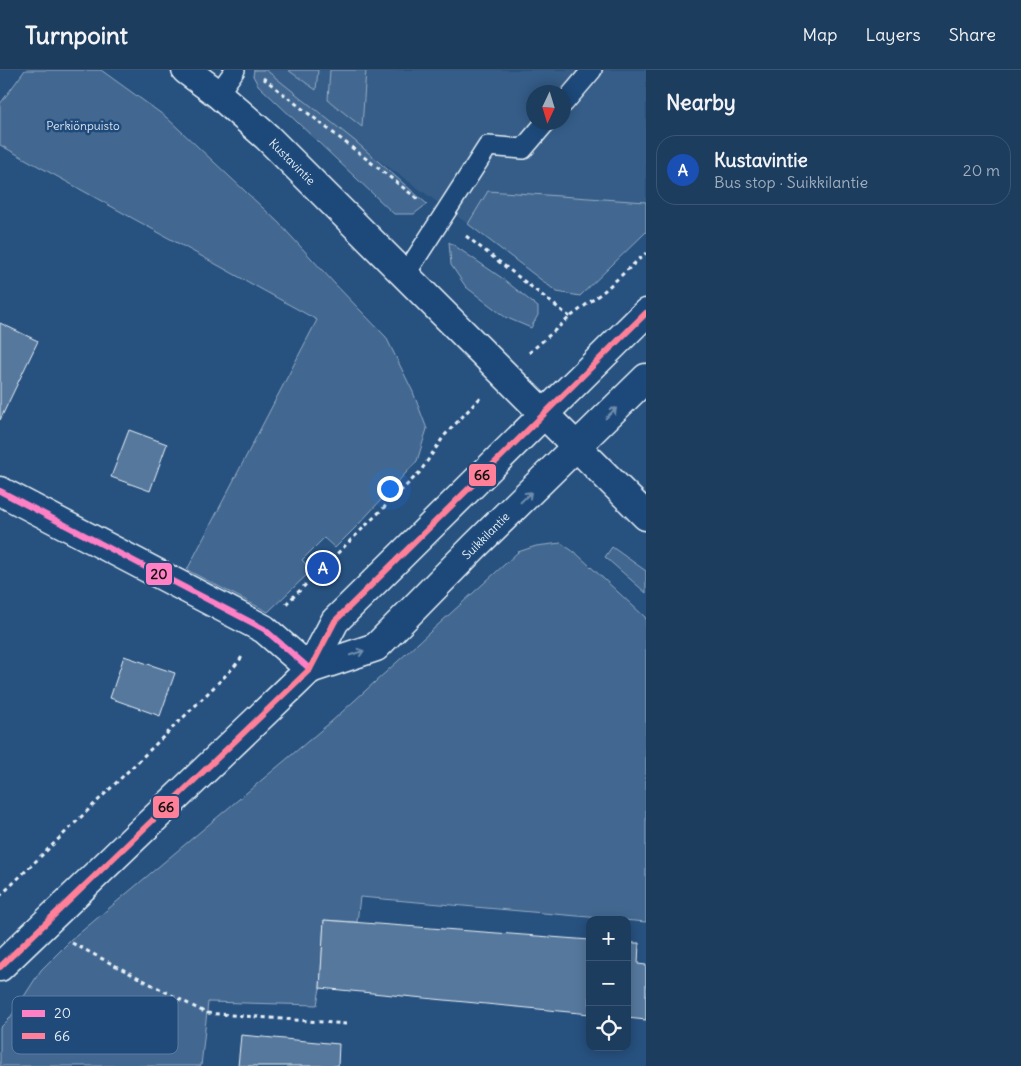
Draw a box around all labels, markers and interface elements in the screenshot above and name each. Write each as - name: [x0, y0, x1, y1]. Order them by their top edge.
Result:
- text: Turnpoint: [25, 20, 128, 50]
- text: Map: [802, 23, 837, 46]
- text: Layers: [865, 23, 921, 46]
- text: Share: [949, 23, 996, 46]
- north arrow: [526, 85, 571, 130]
- text: Nearby: [666, 89, 736, 116]
- park label: Perkiönpuisto: [46, 118, 120, 133]
- street label: Kustavintie: [266, 135, 319, 188]
- text: Kustavintie: [714, 148, 808, 172]
- text: A: [678, 160, 688, 180]
- text: 20 m: [963, 160, 1000, 180]
- text: Bus stop · Suikkilantie: [714, 172, 868, 192]
- one-way arrow: [605, 407, 617, 419]
- line badge: 66: [468, 463, 497, 487]
- text: 66: [474, 466, 490, 484]
- your location: [377, 476, 403, 502]
- one-way arrow: [519, 491, 531, 503]
- street label: Suikkilantie: [459, 509, 512, 562]
- pin: A: [307, 549, 339, 587]
- line badge: 20: [145, 562, 173, 586]
- text: 20: [151, 565, 167, 583]
- one-way arrow: [348, 648, 364, 658]
- line badge: 66: [152, 795, 180, 819]
- text: 66: [158, 798, 174, 816]
- map controls: [586, 916, 631, 1051]
- button: +: [586, 916, 631, 961]
- button: −: [586, 961, 631, 1006]
- legend: [12, 996, 178, 1054]
- text: 20: [54, 1004, 71, 1022]
- button: locate: [586, 1006, 631, 1051]
- text: 66: [54, 1027, 70, 1045]

